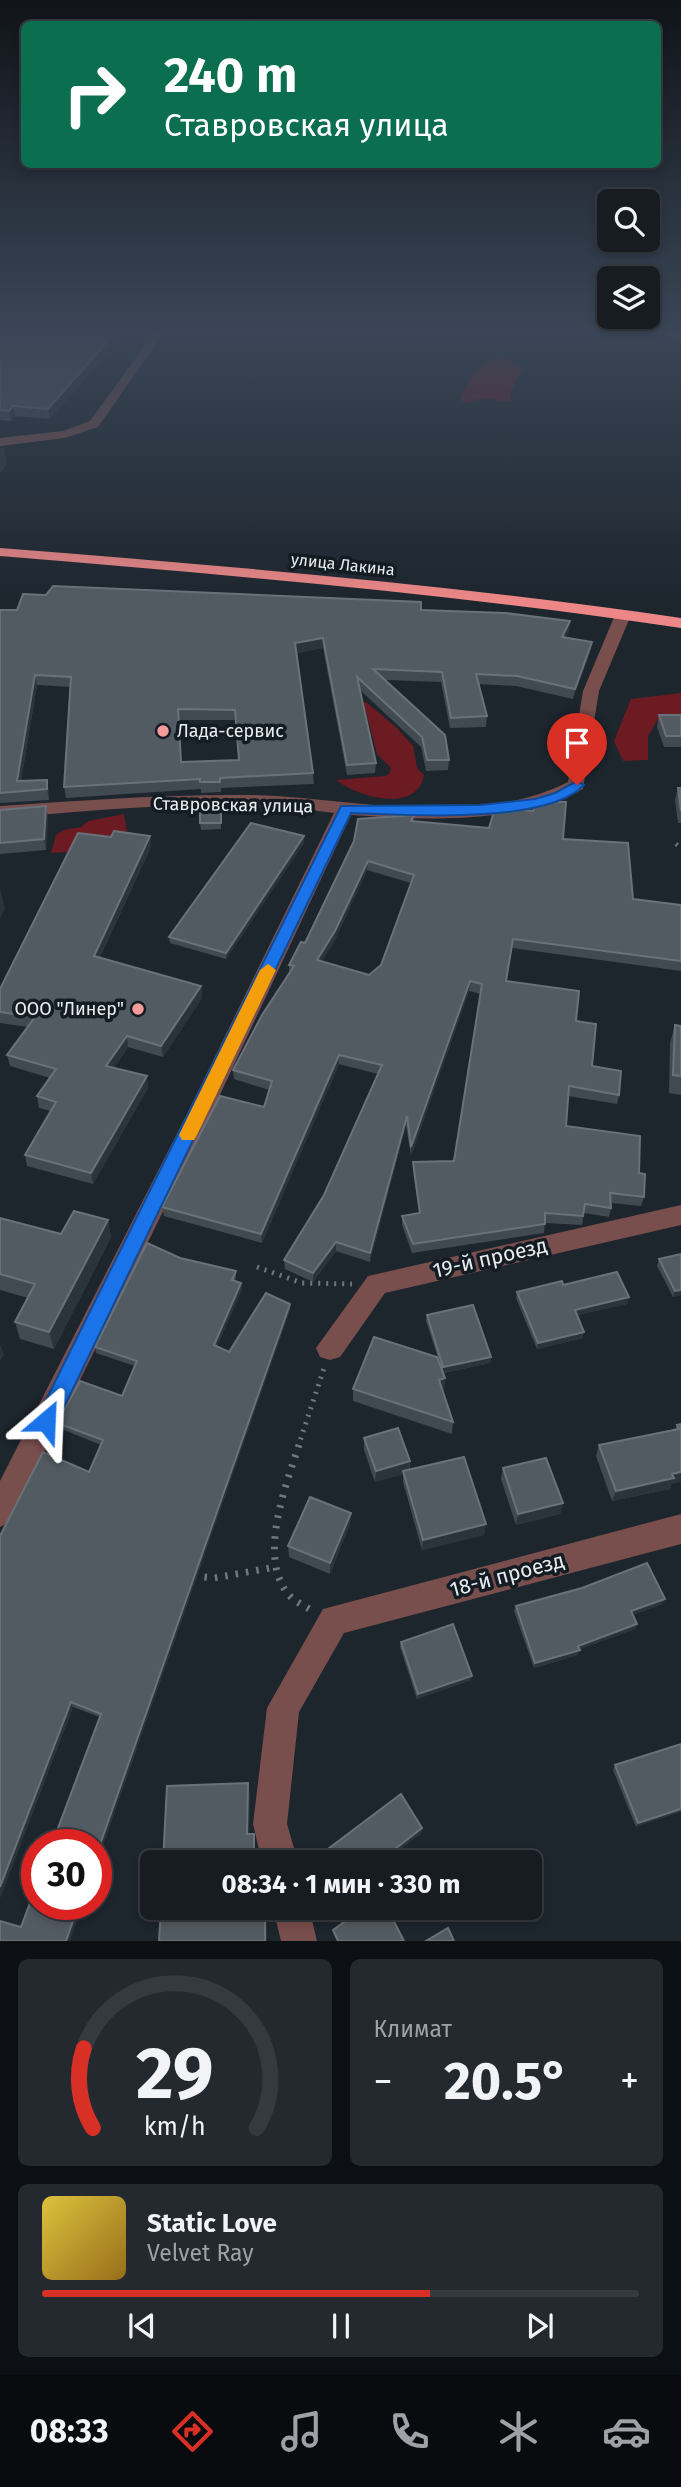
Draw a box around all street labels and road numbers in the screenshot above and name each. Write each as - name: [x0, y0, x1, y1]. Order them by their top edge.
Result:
- street label: улица Лакина: [290, 550, 396, 579]
- street label: Ставровская улица: [153, 793, 313, 817]
- street label: 19-й проезд: [430, 1232, 550, 1284]
- street label: 18-й проезд: [447, 1547, 567, 1603]

